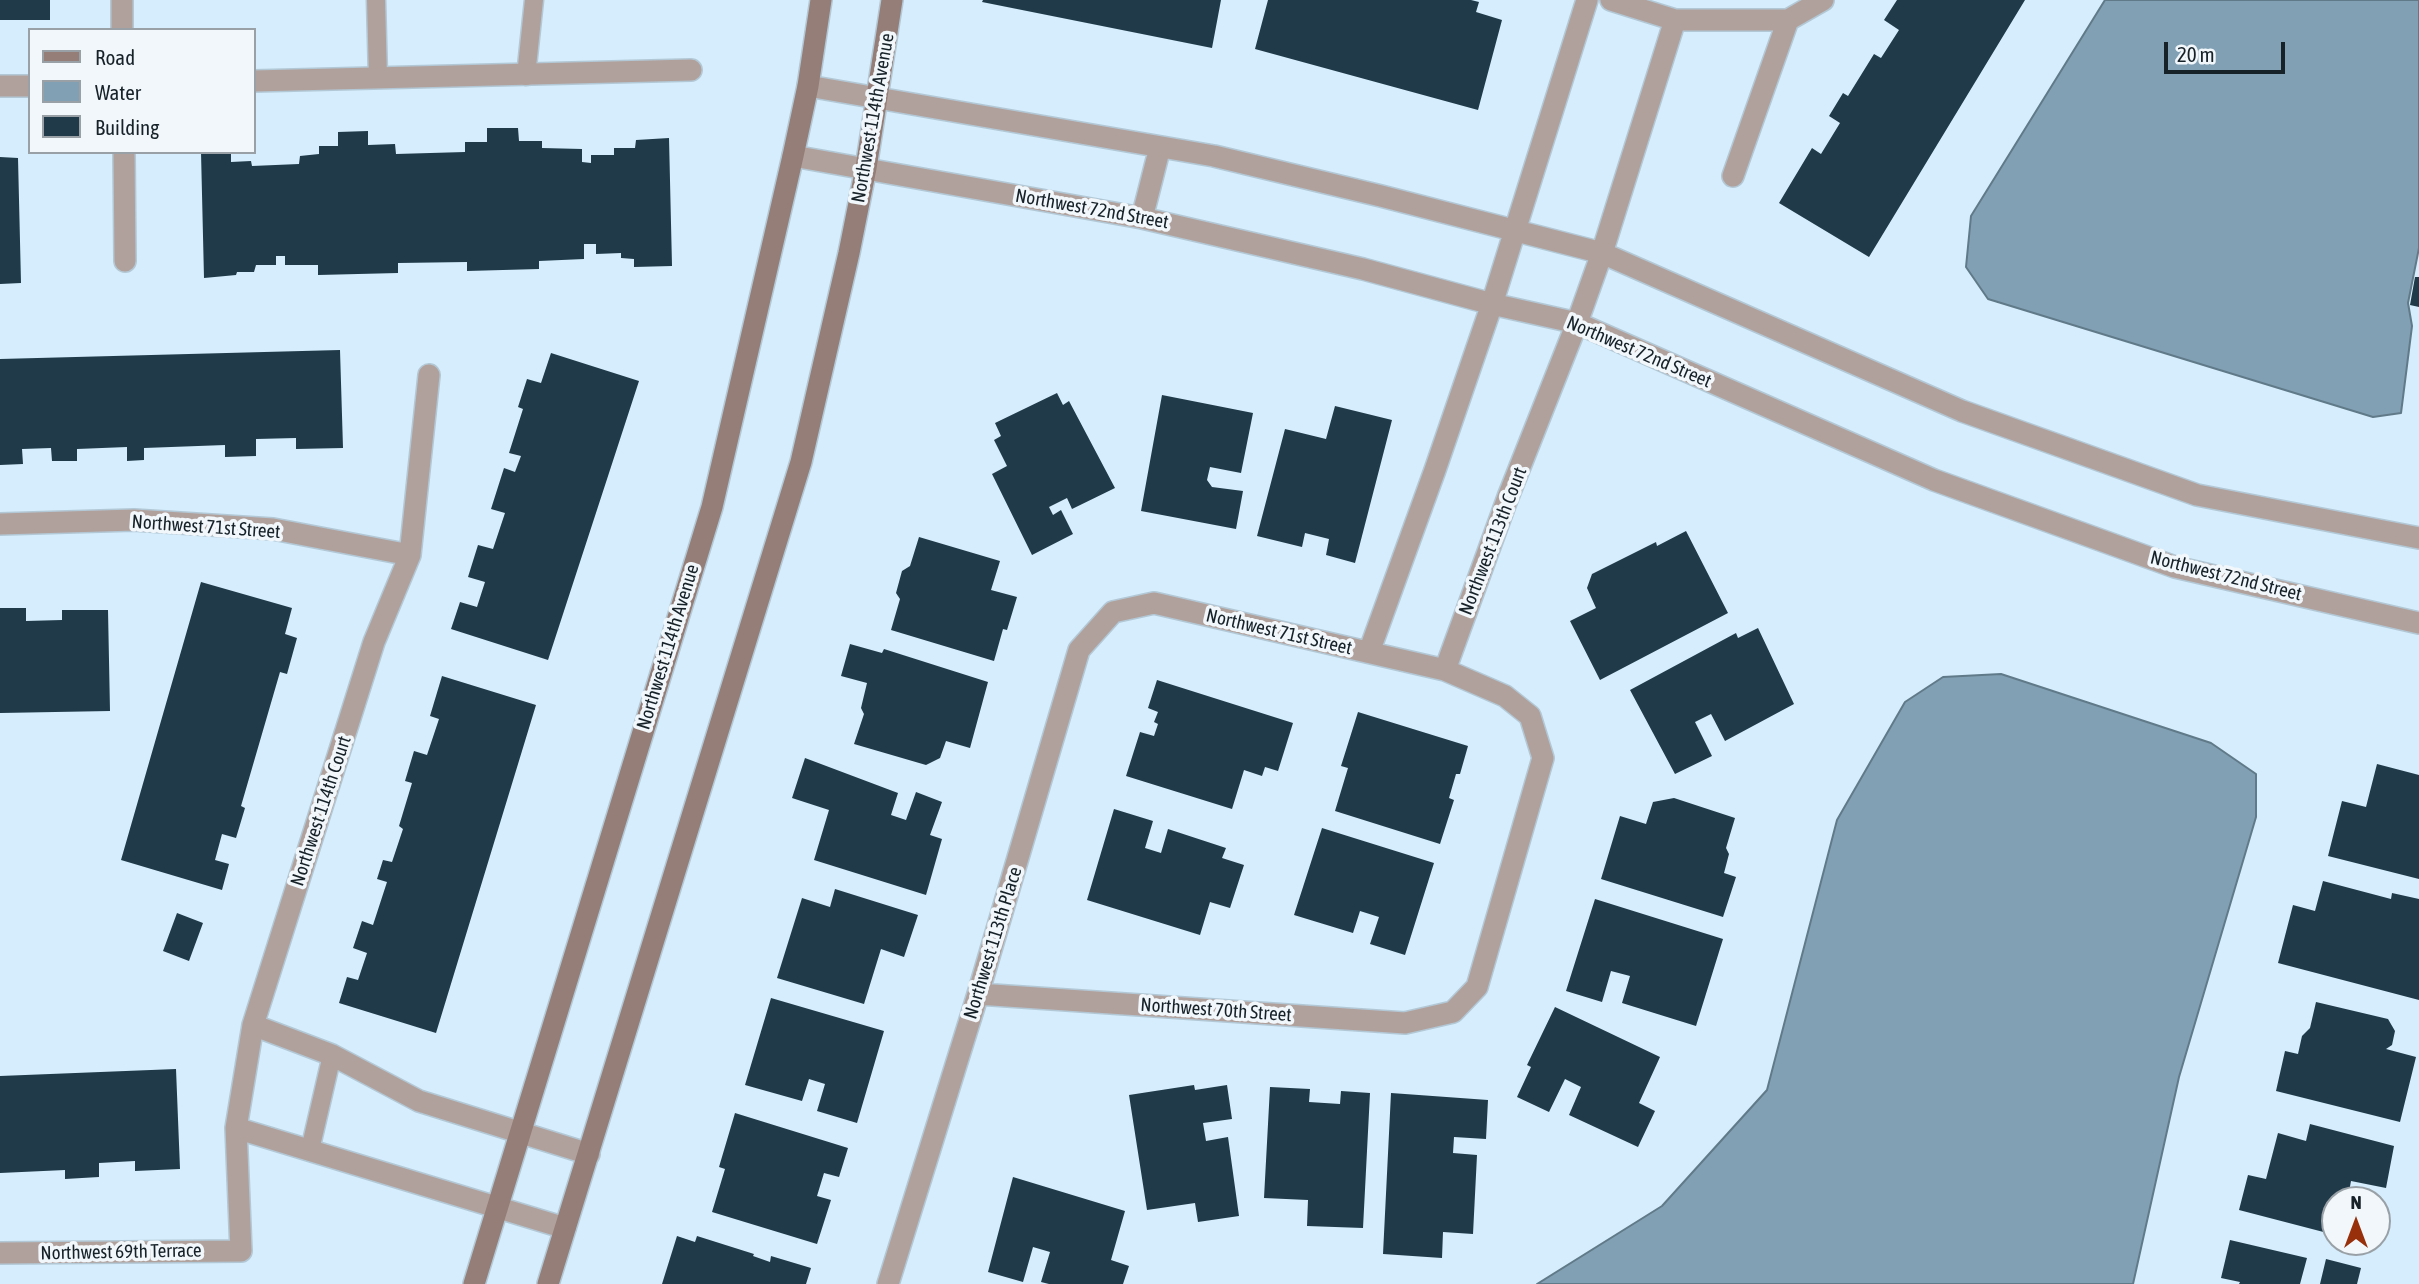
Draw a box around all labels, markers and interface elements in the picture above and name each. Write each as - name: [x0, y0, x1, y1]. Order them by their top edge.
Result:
- legend: [28, 28, 256, 154]
- scale bar: [2167, 28, 2288, 72]
- street label: Northwest 114th Avenue: [847, 32, 899, 204]
- text: 20 m: [2177, 42, 2215, 66]
- text: Road: [95, 45, 135, 69]
- text: Water: [95, 80, 141, 104]
- text: Building: [95, 115, 159, 139]
- street label: Northwest 72nd Street: [1014, 184, 1170, 234]
- street label: Northwest 72nd Street: [1563, 311, 1715, 393]
- street label: Northwest 113th Court: [1454, 464, 1532, 618]
- street label: Northwest 71st Street: [131, 510, 281, 544]
- street label: Northwest 72nd Street: [2148, 546, 2304, 606]
- street label: Northwest 114th Avenue: [632, 562, 704, 732]
- street label: Northwest 71st Street: [1204, 604, 1354, 660]
- street label: Northwest 114th Court: [286, 733, 356, 889]
- street label: Northwest 113th Place: [959, 864, 1027, 1022]
- street label: Northwest 70th Street: [1140, 993, 1292, 1027]
- north arrow: [2321, 1186, 2391, 1256]
- text: N: [2350, 1191, 2362, 1213]
- street label: Northwest 69th Terrace: [40, 1239, 202, 1265]

